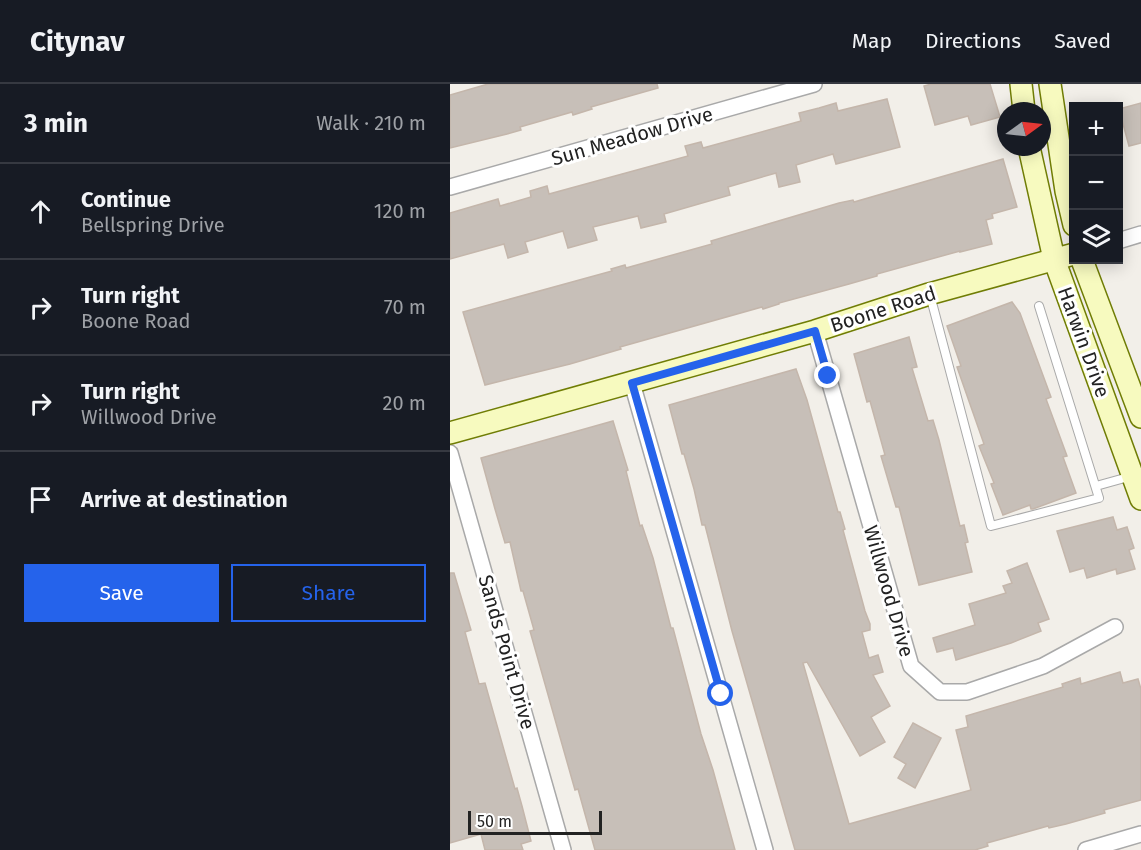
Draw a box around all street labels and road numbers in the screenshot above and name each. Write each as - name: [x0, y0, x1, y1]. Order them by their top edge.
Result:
- street label: Sun Meadow Drive: [548, 101, 716, 171]
- street label: Boone Road: [827, 281, 939, 337]
- street label: Harwin Drive: [1053, 283, 1115, 401]
- street label: Willwood Drive: [859, 522, 919, 660]
- street label: Sands Point Drive: [473, 572, 541, 732]

